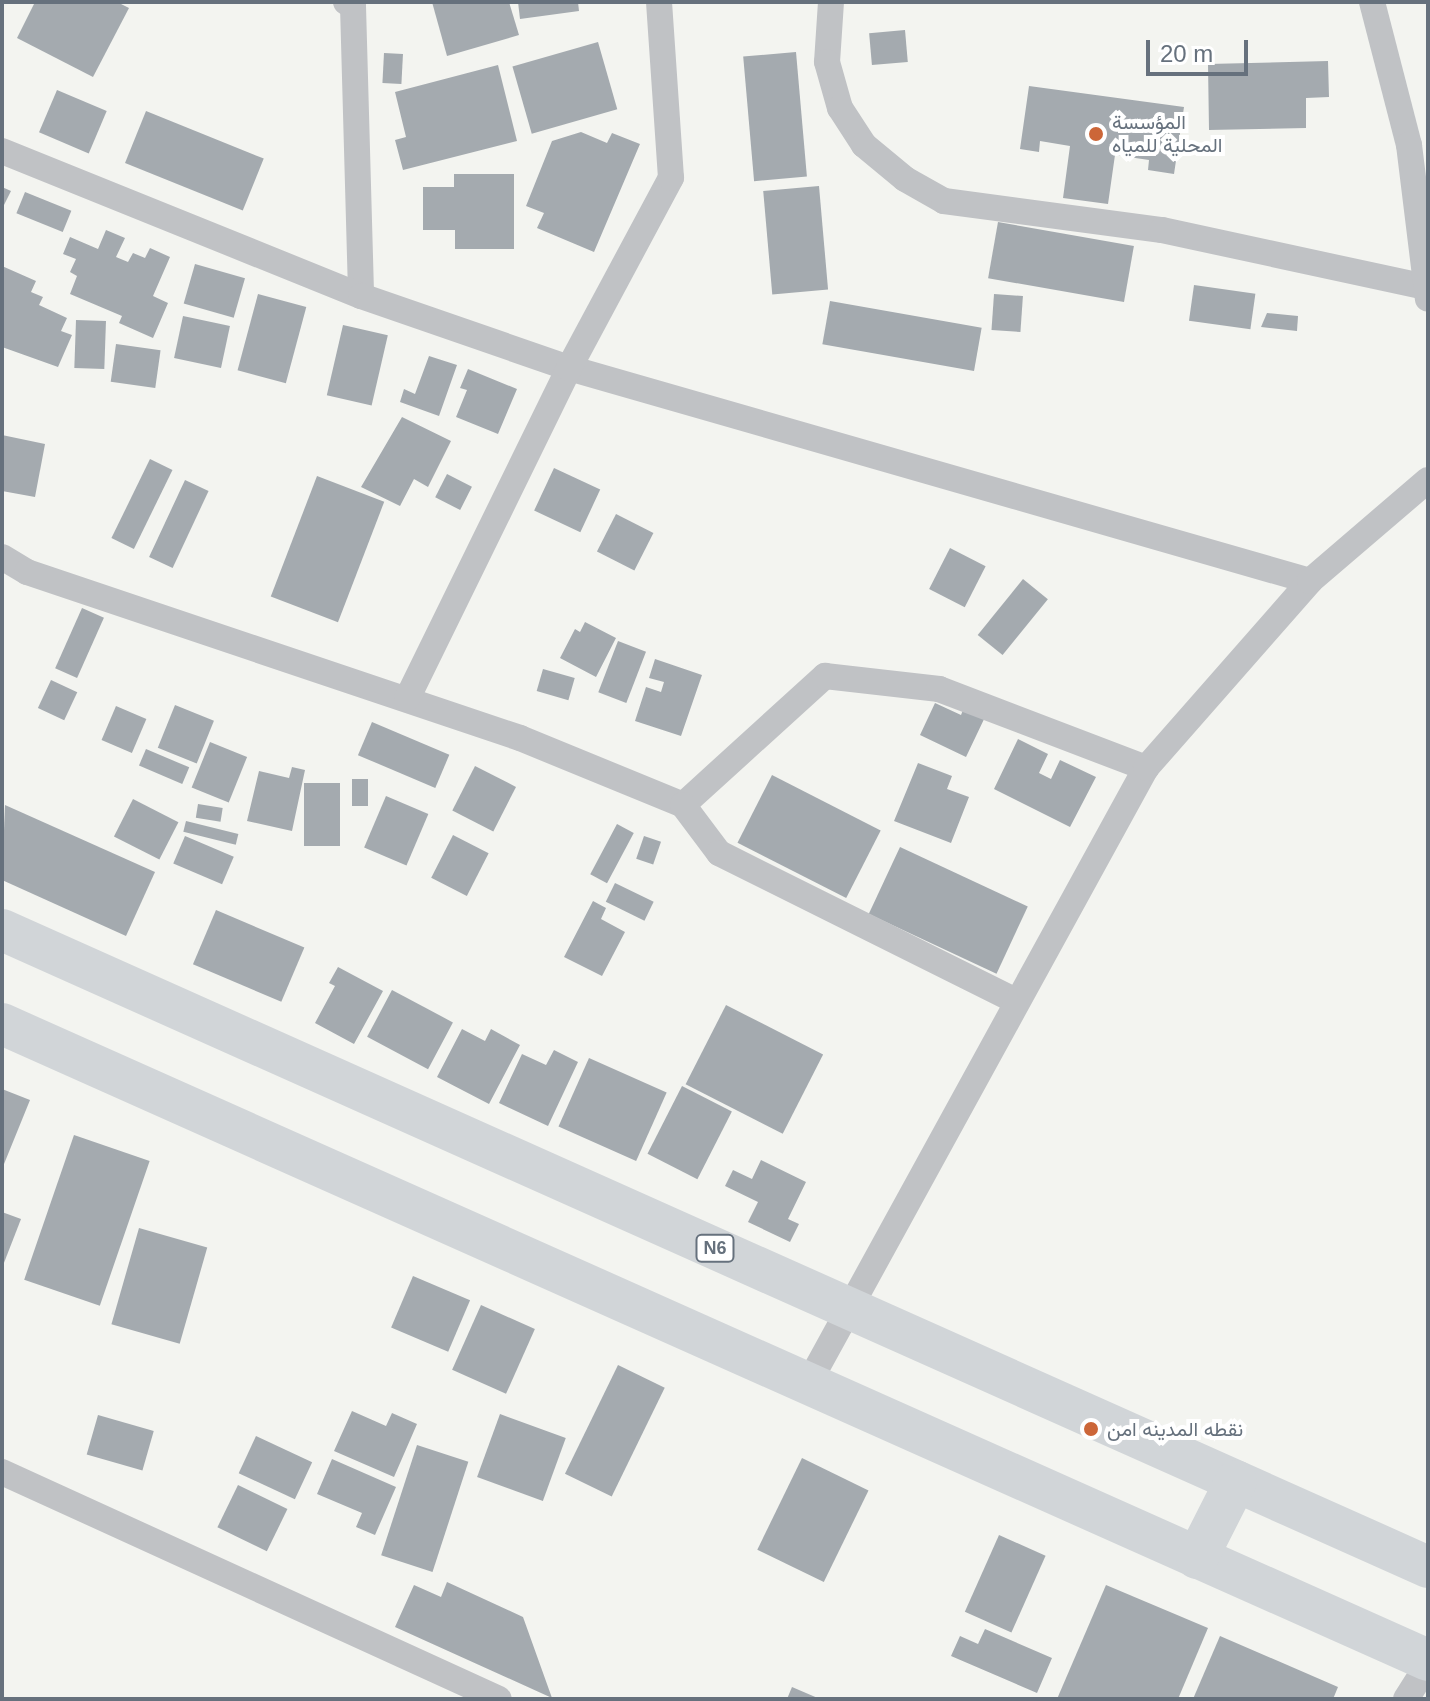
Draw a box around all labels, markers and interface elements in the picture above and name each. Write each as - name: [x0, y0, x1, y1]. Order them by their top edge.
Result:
- scale bar: [1150, 24, 1252, 74]
- text: 20 m: [1160, 40, 1213, 67]
- place label: المؤسسة المحلية للمياه: [1112, 110, 1222, 157]
- marker: المؤسسة المحلية للمياه: [1087, 125, 1105, 143]
- road number: N6: [695, 1234, 735, 1262]
- place label: نقطه المدينه امن: [1107, 1417, 1243, 1441]
- marker: نقطه المدينه امن: [1082, 1420, 1100, 1438]

